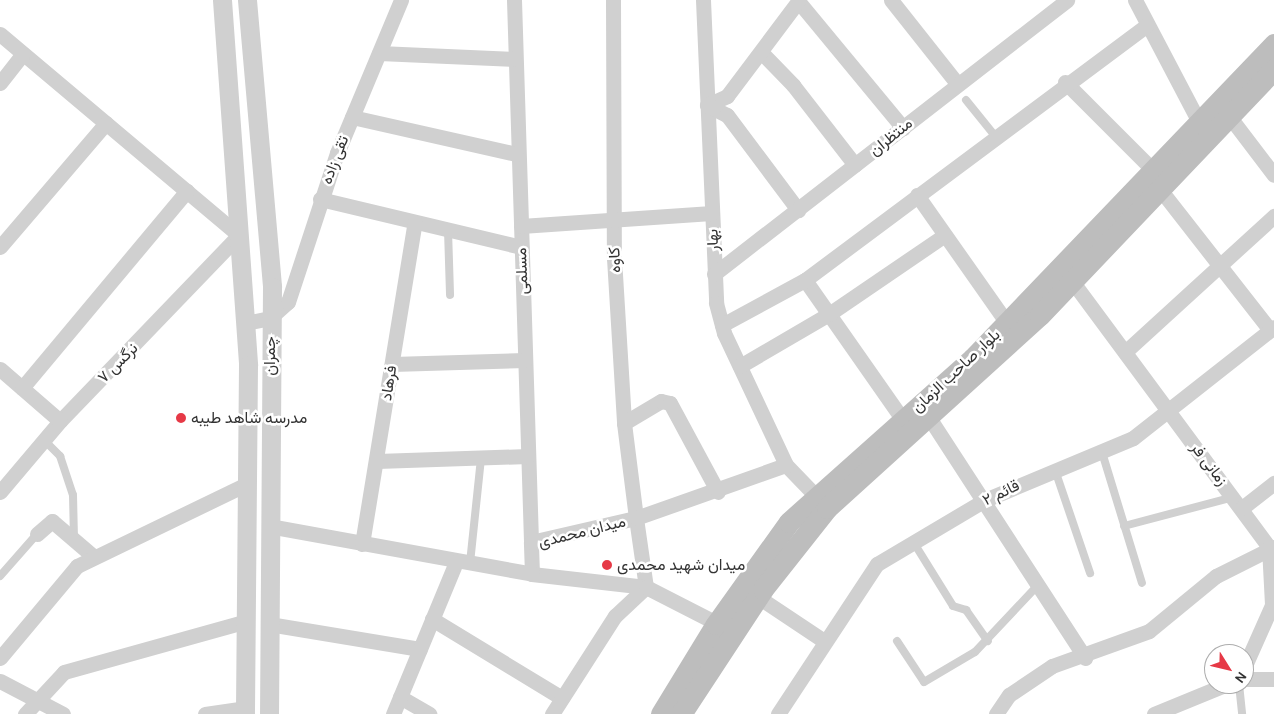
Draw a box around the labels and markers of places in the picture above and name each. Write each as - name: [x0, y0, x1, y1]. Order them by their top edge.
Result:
- place label: مدرسه شاهد طیبه: [191, 408, 307, 428]
- marker: مدرسه شاهد طیبه: [175, 412, 187, 424]
- place label: میدان شهید محمدی: [617, 555, 745, 575]
- marker: میدان شهید محمدی: [601, 559, 613, 571]

